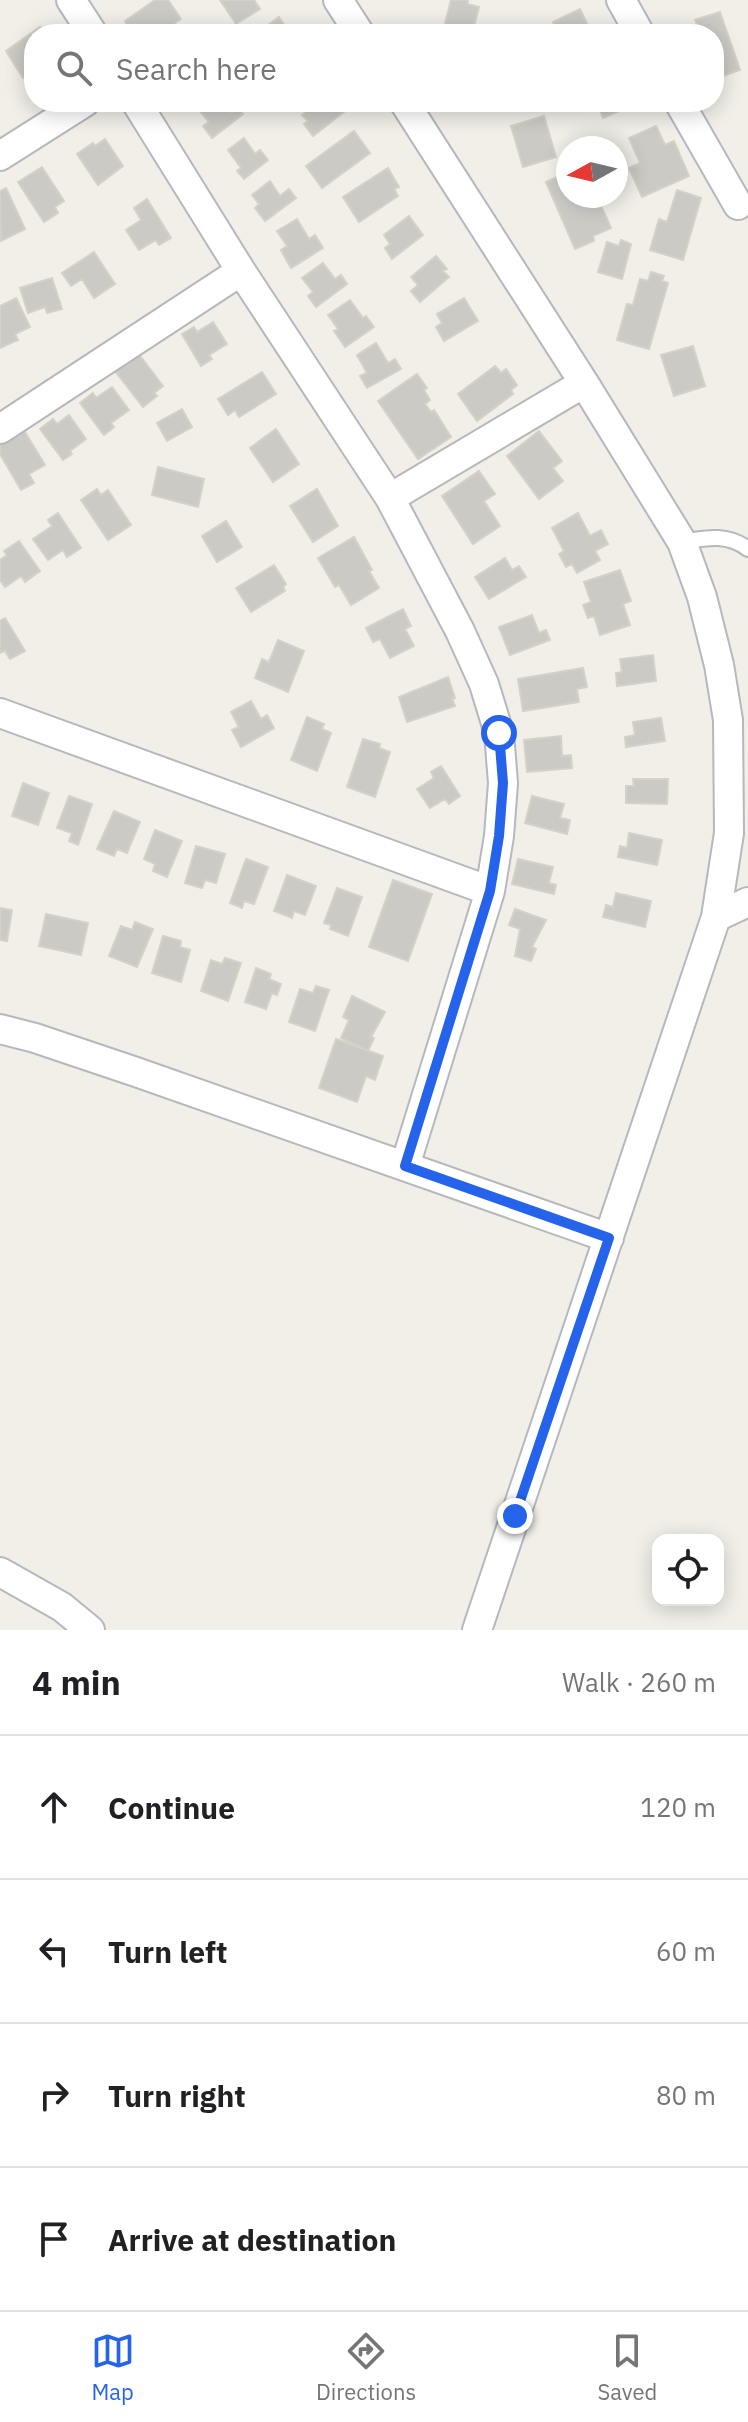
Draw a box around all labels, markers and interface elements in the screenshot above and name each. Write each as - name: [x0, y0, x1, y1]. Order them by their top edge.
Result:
- search box: [24, 24, 724, 112]
- icon: search: [52, 46, 96, 90]
- text: Search here: [116, 49, 277, 88]
- north arrow: [556, 136, 628, 208]
- route start: [481, 715, 517, 751]
- route end: [497, 1498, 533, 1534]
- map controls: [652, 1534, 724, 1606]
- button: locate: [652, 1534, 724, 1606]
- text: 4 min: [32, 1660, 121, 1704]
- text: Walk · 260 m: [562, 1665, 716, 1699]
- icon: ahead: [32, 1785, 76, 1829]
- text: Continue: [108, 1788, 235, 1827]
- text: 120 m: [640, 1790, 716, 1824]
- icon: left: [32, 1929, 76, 1973]
- text: Turn left: [108, 1932, 227, 1971]
- text: 60 m: [656, 1934, 716, 1968]
- icon: right: [32, 2073, 76, 2117]
- text: Turn right: [108, 2076, 246, 2115]
- text: 80 m: [656, 2078, 716, 2112]
- icon: arrive: [32, 2217, 76, 2261]
- text: Arrive at destination: [108, 2220, 396, 2259]
- tab: Map: [91, 2329, 135, 2406]
- tab: Directions: [316, 2329, 416, 2406]
- tab: Saved: [597, 2329, 657, 2406]

